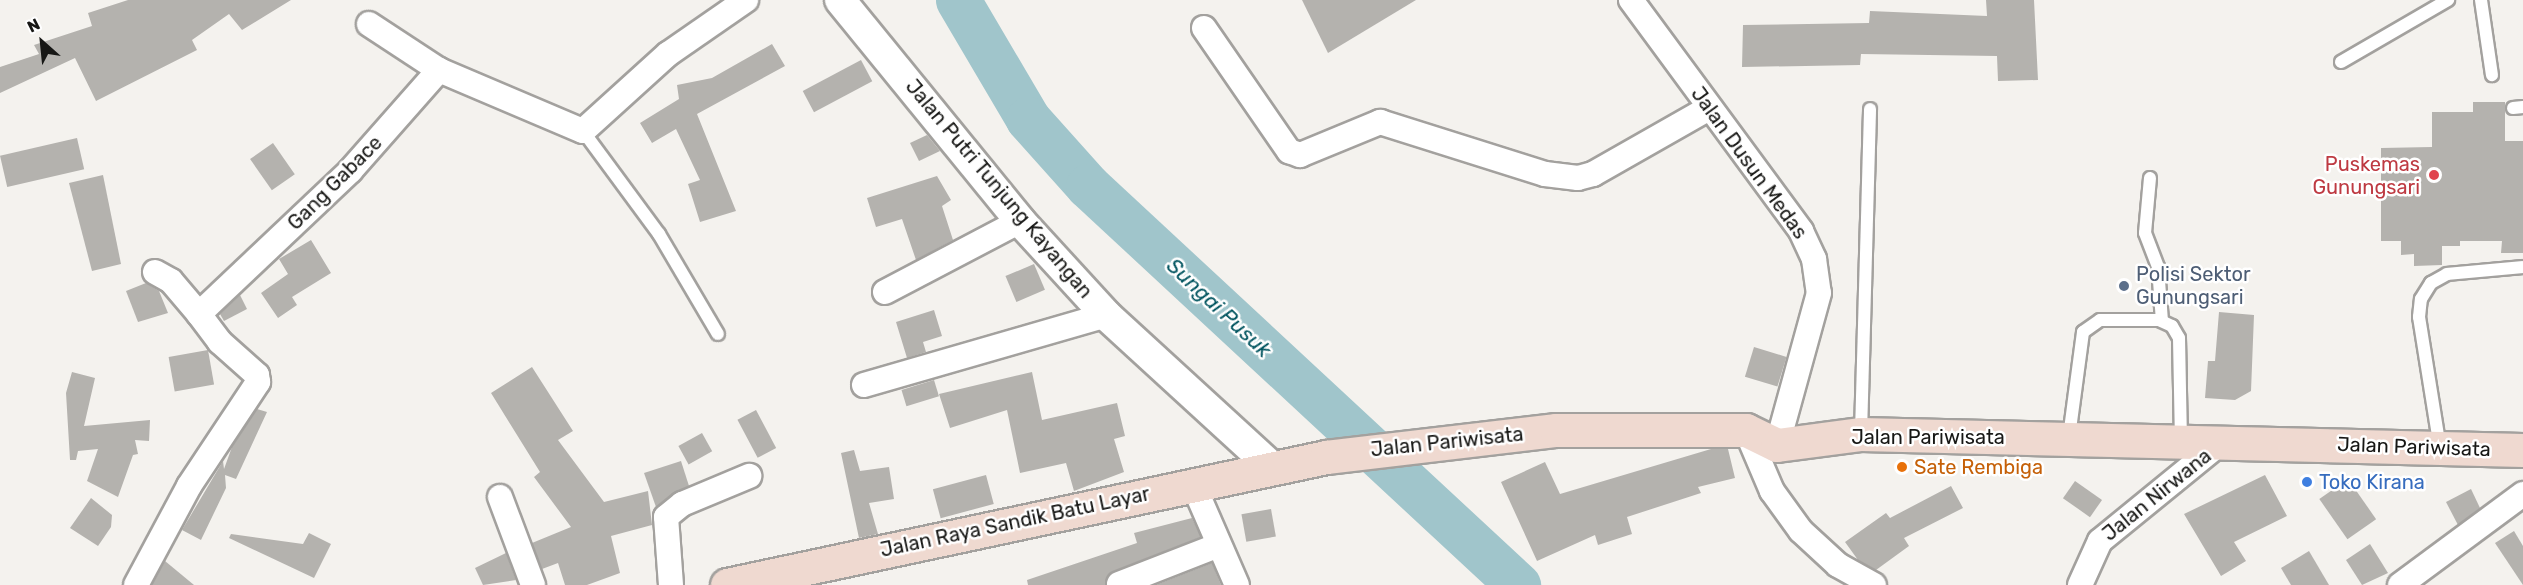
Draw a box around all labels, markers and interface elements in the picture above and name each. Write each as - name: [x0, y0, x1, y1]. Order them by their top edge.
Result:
- north arrow: [12, 12, 72, 72]
- text: N: [24, 14, 43, 37]
- street label: Jalan Putri Tunjung Kayangan: [900, 75, 1098, 303]
- street label: Jalan Dusun Medas: [1686, 82, 1812, 244]
- street label: Gang Gabace: [283, 131, 387, 235]
- place label: Puskemas Gunungsari: [2312, 152, 2420, 199]
- marker: Puskemas Gunungsari: [2425, 166, 2443, 184]
- water label: Sungai Pusuk: [1161, 253, 1277, 363]
- place label: Polisi Sektor Gunungsari: [2136, 262, 2251, 309]
- marker: Polisi Sektor Gunungsari: [2117, 279, 2131, 293]
- street label: Jalan Pariwisata: [1369, 422, 1525, 462]
- street label: Jalan Pariwisata: [1851, 425, 2005, 449]
- street label: Jalan Pariwisata: [2337, 432, 2491, 462]
- street label: Jalan Nirwana: [2098, 444, 2216, 546]
- place label: Sate Rembiga: [1914, 455, 2043, 479]
- marker: Sate Rembiga: [1895, 460, 1909, 474]
- place label: Toko Kirana: [2319, 470, 2425, 494]
- marker: Toko Kirana: [2300, 475, 2314, 489]
- street label: Jalan Raya Sandik Batu Layar: [878, 482, 1152, 562]

